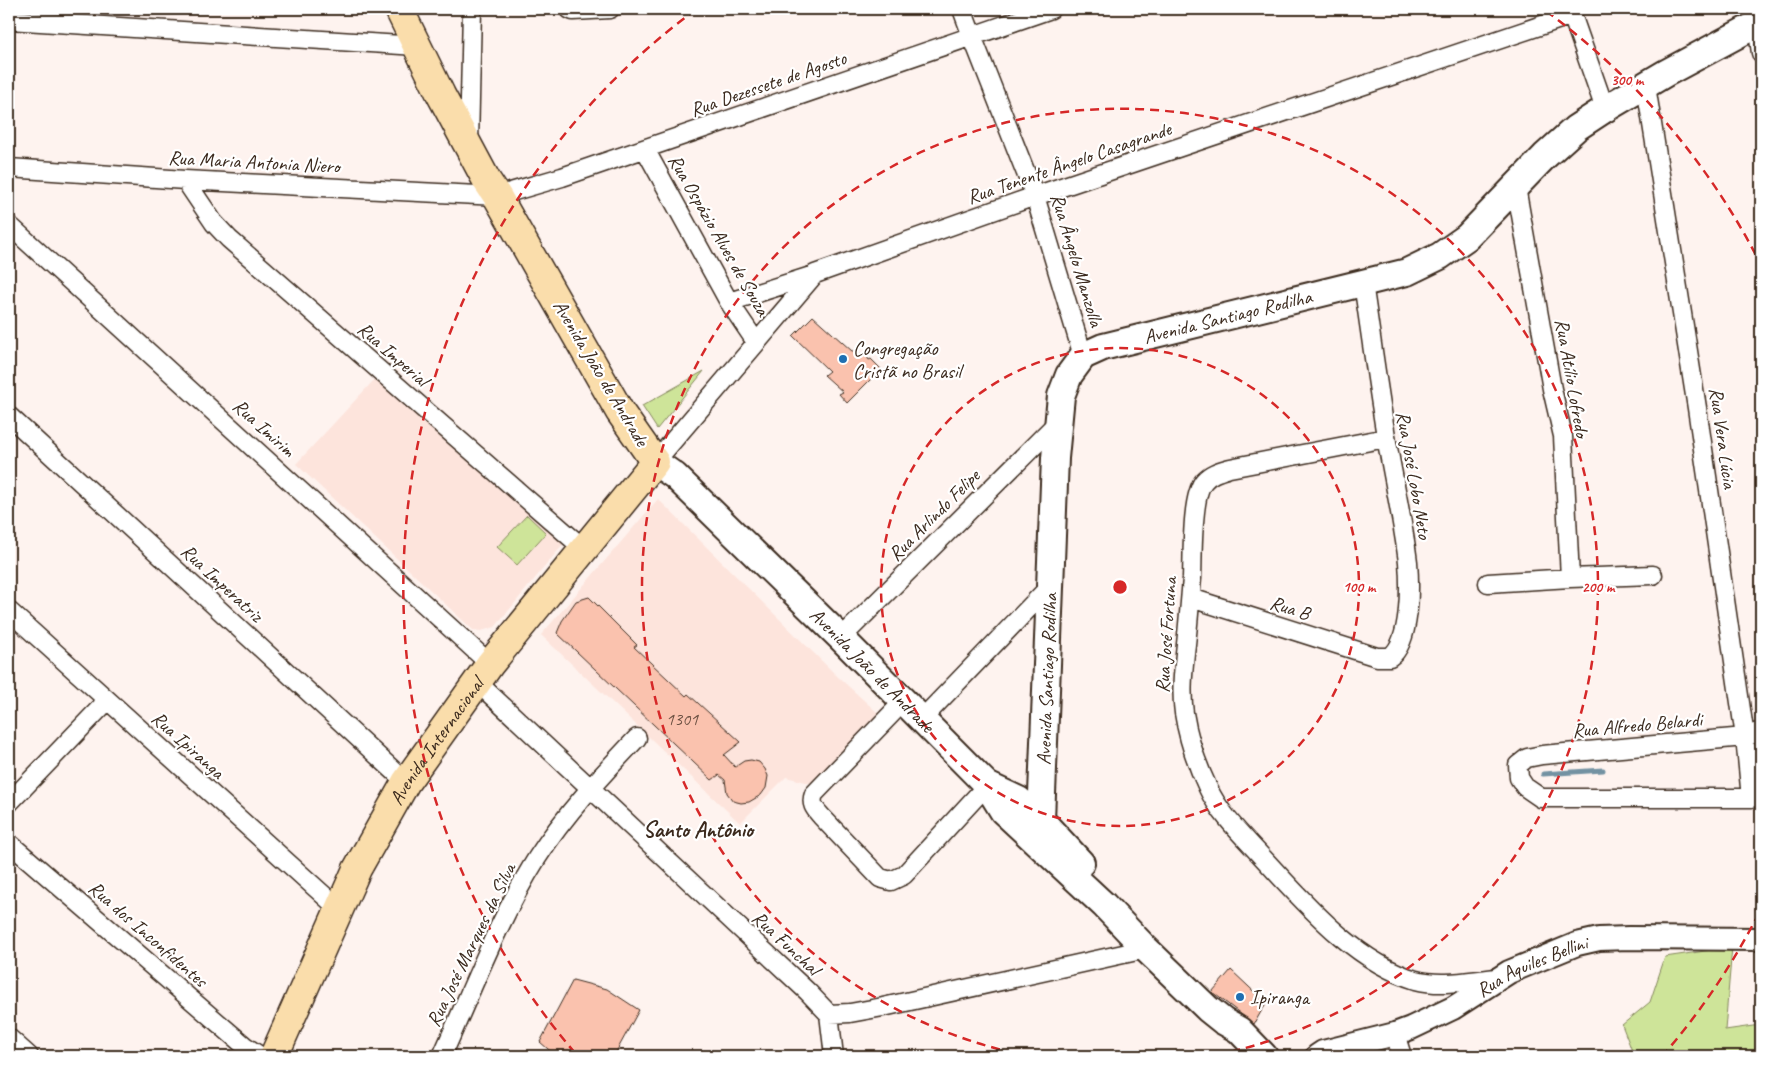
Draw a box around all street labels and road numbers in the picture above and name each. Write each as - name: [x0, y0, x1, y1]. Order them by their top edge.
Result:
- street label: Rua Dezessete de Agosto: [687, 45, 850, 122]
- street label: Rua Tenente Ângelo Casagrande: [964, 116, 1176, 210]
- street label: Rua Maria Antonia Niero: [168, 145, 342, 179]
- street label: Rua Ospázio Alves de Souza: [663, 150, 776, 321]
- street label: Rua Ângelo Manzolla: [1045, 190, 1110, 332]
- street label: Avenida Santiago Rodilha: [1141, 283, 1315, 349]
- street label: Avenida João de Andrade: [547, 295, 655, 452]
- street label: Rua Imperial: [352, 316, 436, 394]
- street label: Rua Atílio Lofredo: [1549, 317, 1595, 441]
- street label: Rua Vera Lúcia: [1704, 386, 1743, 492]
- street label: Rua Imirim: [228, 393, 301, 463]
- street label: Rua José Lobo Neto: [1390, 409, 1438, 542]
- street label: Rua Arlindo Felipe: [883, 463, 986, 566]
- street label: Rua Imperatriz: [176, 539, 270, 629]
- street label: Rua José Fortuna: [1149, 575, 1183, 694]
- street label: Rua B: [1267, 590, 1315, 627]
- street label: Avenida Santiago Rodilha: [1031, 591, 1062, 766]
- street label: Avenida João de Andrade: [805, 602, 941, 739]
- street label: Avenida Internacional: [383, 670, 491, 809]
- street label: Rua Ipiranga: [146, 706, 231, 786]
- street label: Rua Alfredo Belardi: [1571, 707, 1705, 743]
- street label: Rua José Marques da Silva: [421, 858, 522, 1031]
- street label: Rua dos Inconfidentes: [83, 875, 214, 994]
- street label: Rua Funchal: [747, 905, 828, 983]
- street label: Rua Aquiles Bellini: [1471, 929, 1592, 1003]

